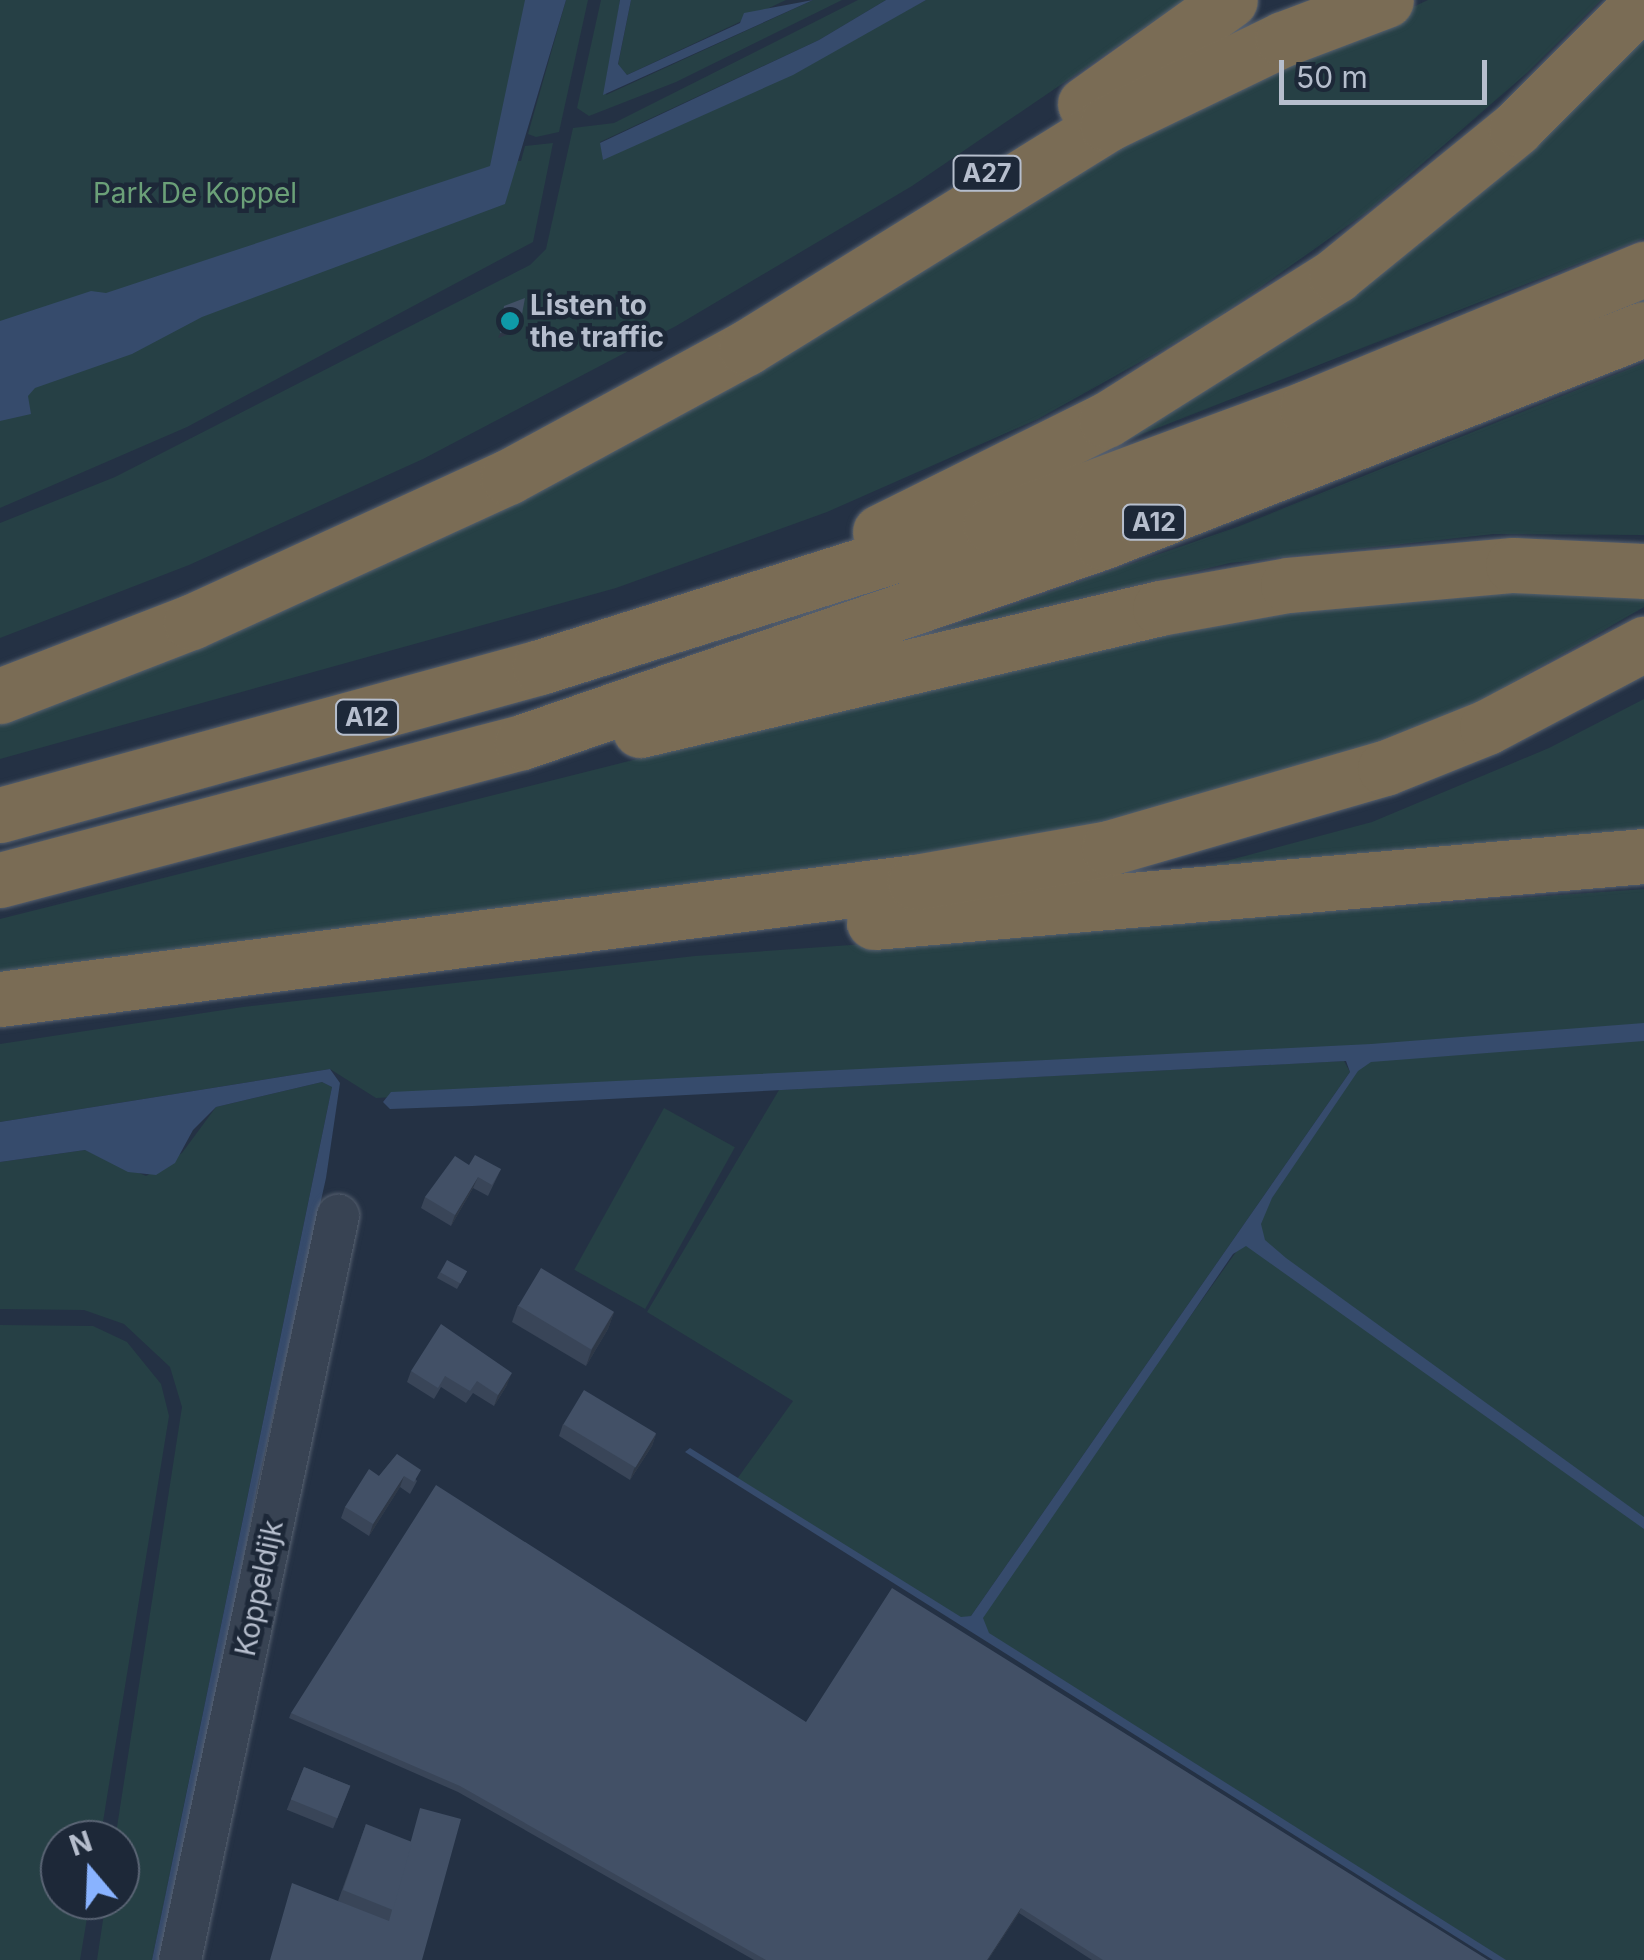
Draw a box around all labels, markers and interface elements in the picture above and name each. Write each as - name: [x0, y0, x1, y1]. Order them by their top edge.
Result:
- scale bar: [1284, 40, 1492, 102]
- text: 50 m: [1296, 59, 1368, 95]
- road number: A27: [952, 153, 1022, 193]
- park label: Park De Koppel: [93, 176, 297, 210]
- place label: Listen to the traffic: [530, 288, 664, 354]
- marker: Listen to the traffic: [499, 310, 521, 332]
- road number: A12: [1122, 502, 1186, 542]
- road number: A12: [334, 697, 400, 737]
- street label: Koppeldijk: [228, 1517, 290, 1659]
- north arrow: [40, 1820, 140, 1920]
- text: N: [65, 1824, 97, 1863]

